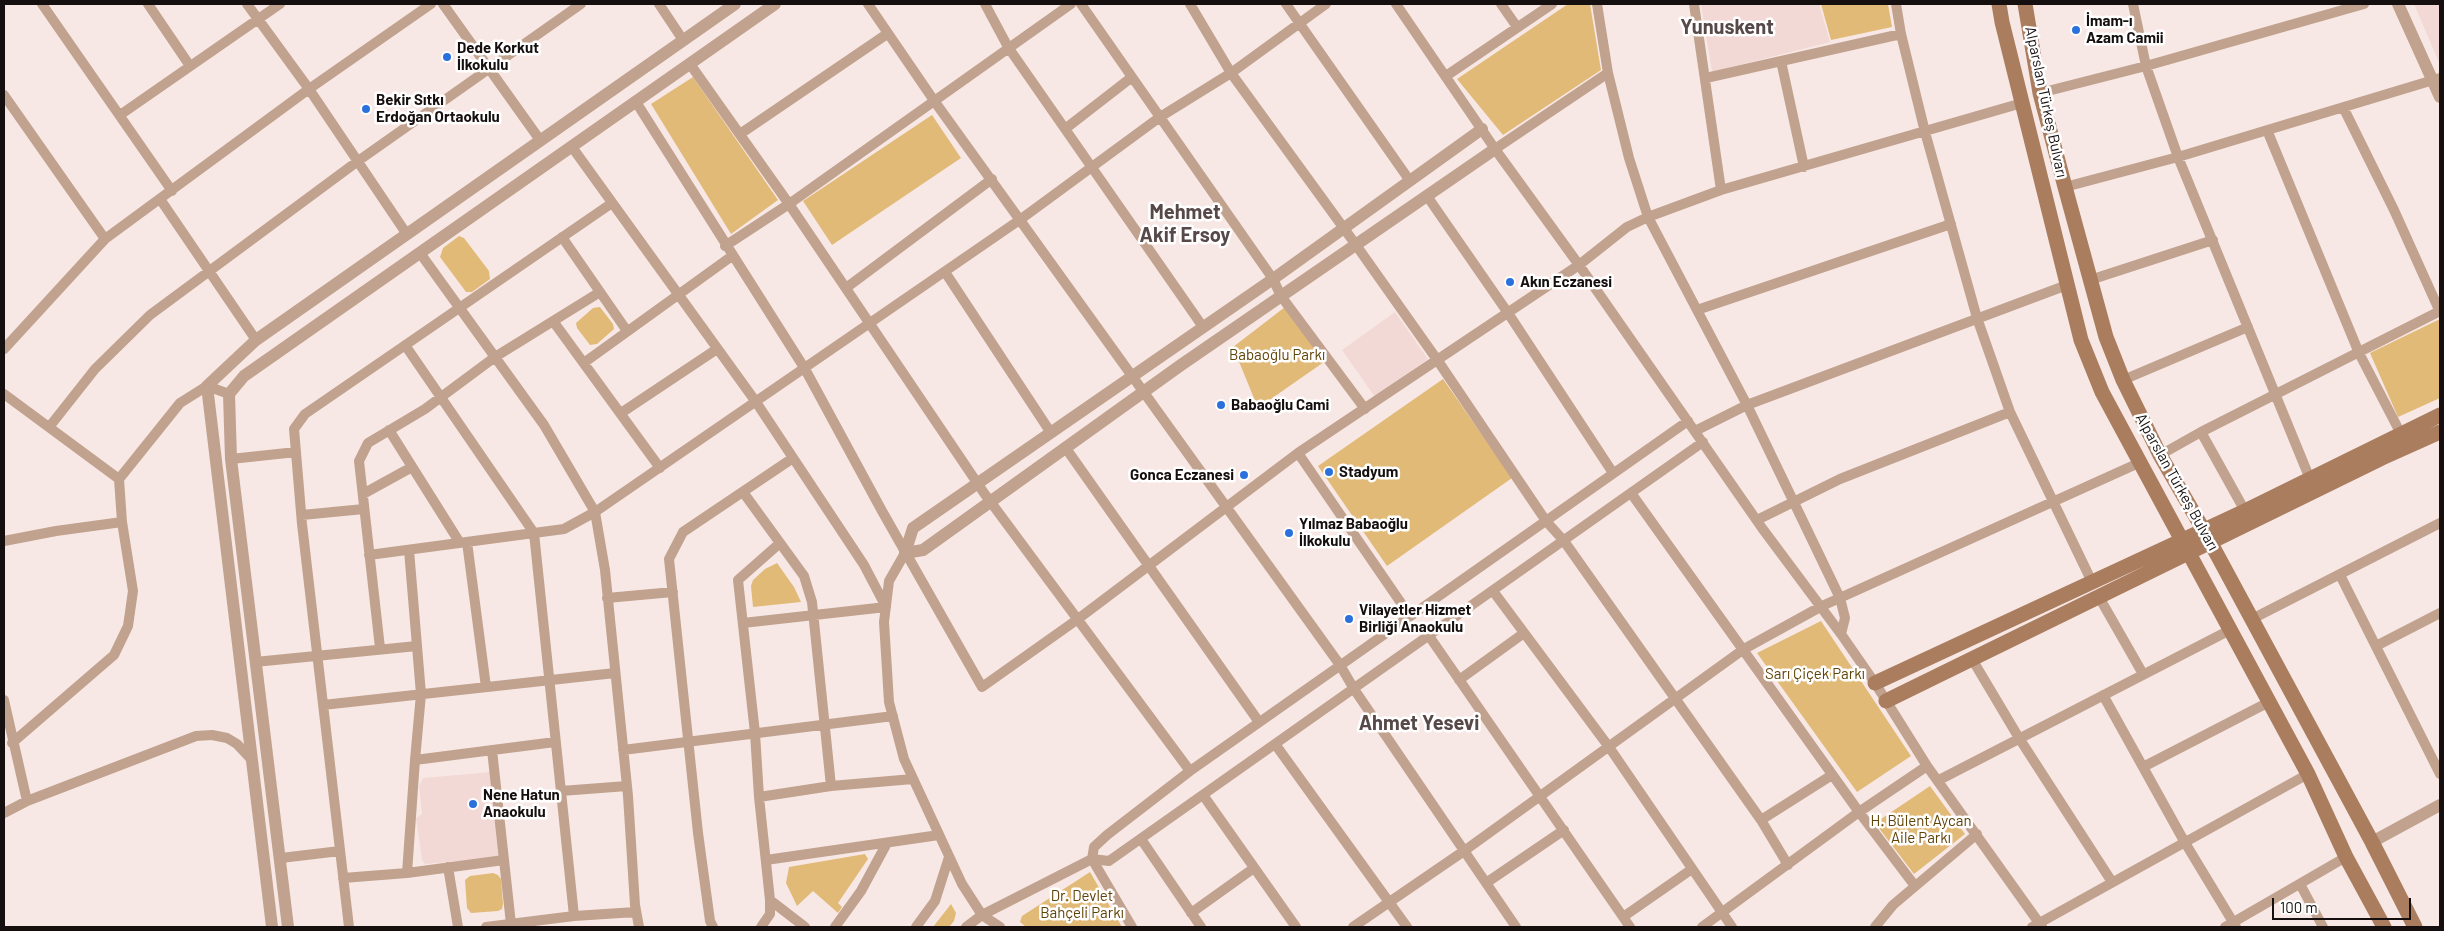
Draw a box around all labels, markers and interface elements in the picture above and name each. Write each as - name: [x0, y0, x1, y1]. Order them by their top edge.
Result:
- place label: İmam-ı Azam Camii: [2086, 12, 2164, 47]
- district label: Yunuskent: [1680, 15, 1774, 39]
- marker: İmam-ı Azam Camii: [2070, 24, 2082, 36]
- street label: Alparslan Türkeş Bulvarı: [2021, 25, 2071, 179]
- place label: Dede Korkut İlkokulu: [457, 39, 539, 74]
- marker: Dede Korkut İlkokulu: [441, 51, 453, 63]
- place label: Bekir Sıtkı Erdoğan Ortaokulu: [376, 91, 500, 126]
- marker: Bekir Sıtkı Erdoğan Ortaokulu: [360, 103, 372, 115]
- district label: Mehmet Akif Ersoy: [1140, 200, 1230, 247]
- place label: Akın Eczanesi: [1520, 273, 1612, 291]
- marker: Akın Eczanesi: [1504, 276, 1516, 288]
- park label: Babaoğlu Parkı: [1229, 346, 1325, 364]
- place label: Babaoğlu Cami: [1231, 396, 1329, 414]
- marker: Babaoğlu Cami: [1215, 399, 1227, 411]
- street label: Alparslan Türkeş Bulvarı: [2132, 410, 2222, 554]
- place label: Stadyum: [1339, 463, 1398, 481]
- place label: Gonca Eczanesi: [1130, 466, 1234, 484]
- marker: Stadyum: [1323, 466, 1335, 478]
- marker: Gonca Eczanesi: [1238, 469, 1250, 481]
- place label: Yılmaz Babaoğlu İlkokulu: [1299, 515, 1408, 550]
- marker: Yılmaz Babaoğlu İlkokulu: [1283, 527, 1295, 539]
- place label: Vilayetler Hizmet Birliği Anaokulu: [1359, 601, 1471, 636]
- marker: Vilayetler Hizmet Birliği Anaokulu: [1343, 613, 1355, 625]
- park label: Sarı Çiçek Parkı: [1765, 665, 1865, 683]
- district label: Ahmet Yesevi: [1359, 711, 1479, 735]
- place label: Nene Hatun Anaokulu: [483, 786, 560, 821]
- marker: Nene Hatun Anaokulu: [467, 798, 479, 810]
- park label: H. Bülent Aycan Aile Parkı: [1870, 812, 1972, 847]
- park label: Dr. Devlet Bahçeli Parkı: [1040, 887, 1124, 922]
- scale bar: [2274, 888, 2413, 920]
- text: 100 m: [2280, 898, 2318, 916]

